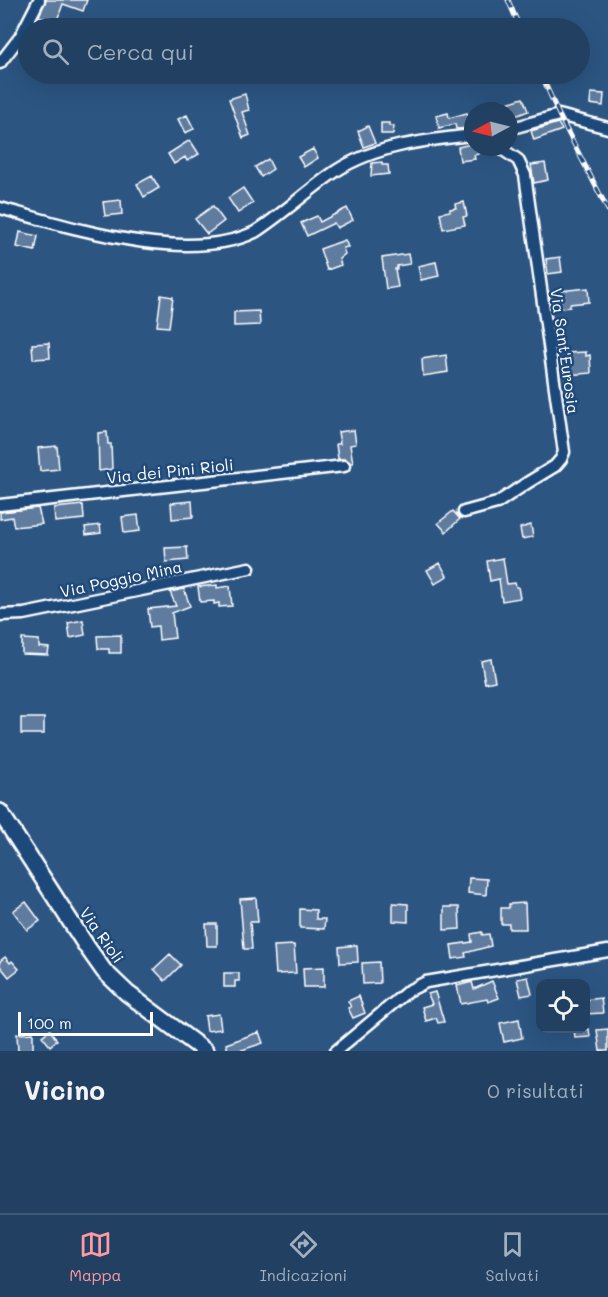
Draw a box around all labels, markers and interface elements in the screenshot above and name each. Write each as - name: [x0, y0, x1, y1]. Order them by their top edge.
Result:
- search box: [18, 18, 590, 84]
- icon: search: [39, 35, 72, 68]
- text: Cerca qui: [87, 37, 194, 66]
- north arrow: [464, 102, 518, 156]
- street label: Via Sant'Eurosia: [546, 287, 585, 415]
- street label: Via dei Pini Rioli: [105, 453, 234, 488]
- street label: Via Poggio Mina: [58, 555, 184, 602]
- street label: Via Rioli: [76, 903, 129, 967]
- map controls: [536, 979, 590, 1033]
- button: locate: [536, 979, 590, 1033]
- scale bar: [18, 1009, 153, 1036]
- text: 100 m: [27, 1012, 72, 1033]
- text: Vicino: [24, 1073, 105, 1107]
- text: 0 risultati: [487, 1077, 584, 1103]
- tab: Mappa: [69, 1228, 122, 1285]
- tab: Indicazioni: [260, 1228, 347, 1285]
- tab: Salvati: [485, 1228, 539, 1285]

